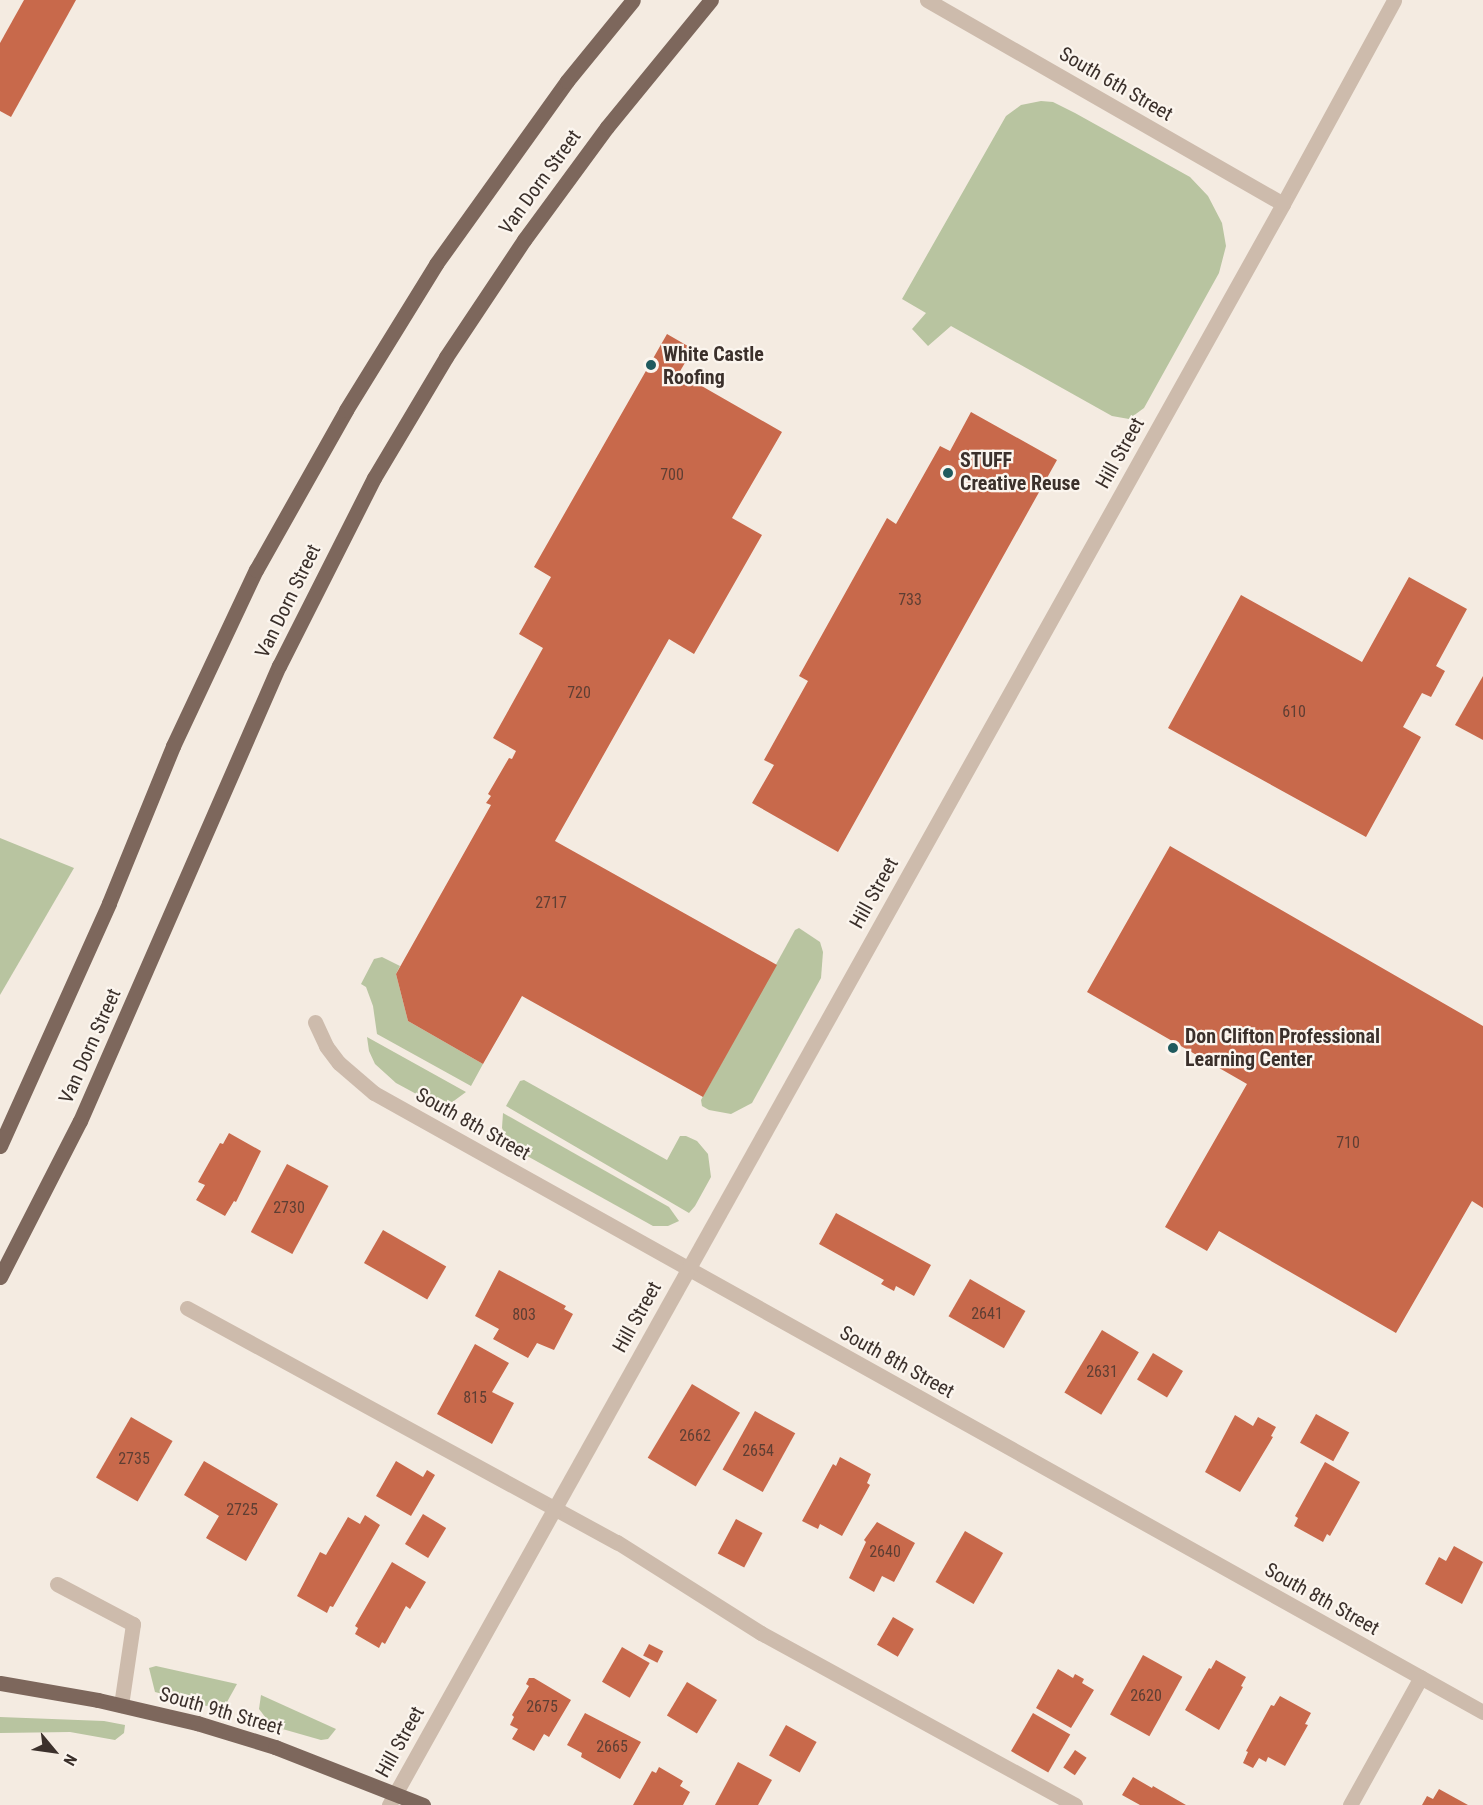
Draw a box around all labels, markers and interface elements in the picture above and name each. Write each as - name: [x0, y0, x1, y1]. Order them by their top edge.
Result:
- street label: South 6th Street: [1055, 42, 1177, 126]
- street label: Van Dorn Street: [494, 125, 586, 239]
- place label: White Castle Roofing: [663, 342, 764, 389]
- marker: White Castle Roofing: [644, 358, 658, 372]
- street label: Hill Street: [1091, 413, 1149, 493]
- place label: STUFF Creative Reuse: [960, 449, 1080, 496]
- house number: 700: [660, 465, 684, 485]
- marker: STUFF Creative Reuse: [941, 466, 955, 480]
- street label: Van Dorn Street: [250, 540, 326, 662]
- house number: 733: [898, 590, 922, 610]
- house number: 720: [567, 683, 591, 703]
- house number: 610: [1282, 702, 1306, 722]
- street label: Hill Street: [845, 853, 903, 933]
- house number: 2717: [535, 893, 567, 913]
- street label: Van Dorn Street: [54, 985, 126, 1107]
- place label: Don Clifton Professional Learning Center: [1185, 1024, 1380, 1071]
- marker: Don Clifton Professional Learning Center: [1166, 1041, 1180, 1055]
- street label: South 8th Street: [412, 1083, 534, 1165]
- house number: 710: [1336, 1133, 1360, 1153]
- house number: 2730: [273, 1198, 305, 1218]
- street label: Hill Street: [608, 1277, 666, 1357]
- house number: 2641: [971, 1304, 1003, 1324]
- house number: 803: [512, 1305, 536, 1325]
- street label: South 8th Street: [836, 1321, 958, 1403]
- house number: 2631: [1086, 1362, 1118, 1382]
- house number: 815: [463, 1388, 487, 1408]
- house number: 2662: [679, 1426, 711, 1446]
- house number: 2654: [742, 1441, 774, 1461]
- house number: 2735: [118, 1449, 150, 1469]
- house number: 2725: [226, 1500, 258, 1520]
- house number: 2640: [869, 1542, 901, 1562]
- street label: South 8th Street: [1261, 1558, 1383, 1640]
- street label: South 9th Street: [157, 1682, 285, 1740]
- house number: 2620: [1130, 1686, 1162, 1706]
- house number: 2675: [526, 1697, 558, 1717]
- street label: Hill Street: [371, 1702, 429, 1782]
- north arrow: [24, 1721, 84, 1781]
- house number: 2665: [596, 1737, 628, 1757]
- text: N: [60, 1751, 81, 1769]

